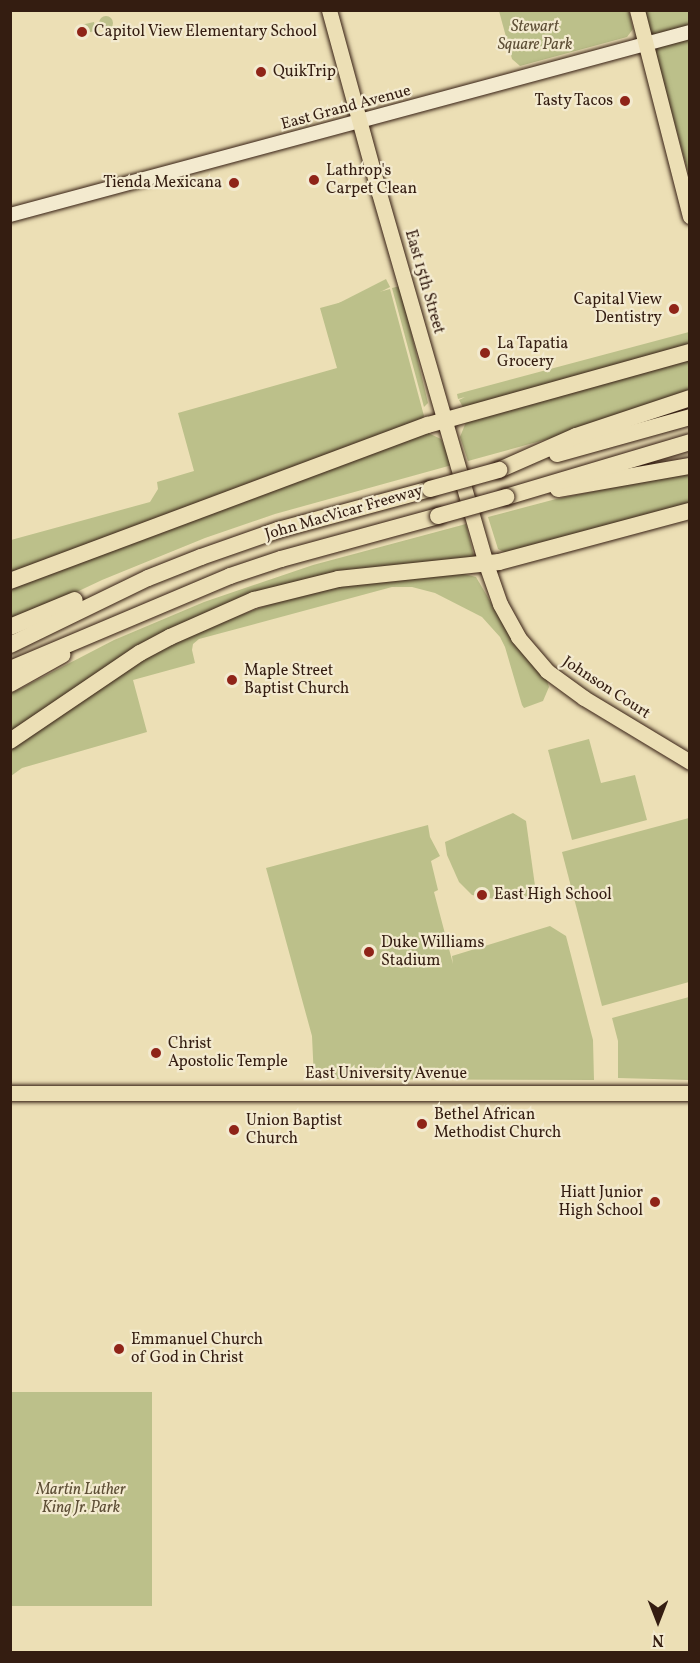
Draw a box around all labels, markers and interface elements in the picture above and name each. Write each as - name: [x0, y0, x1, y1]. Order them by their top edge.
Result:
- park label: Stewart Square Park: [498, 17, 572, 55]
- place label: Capitol View Elementary School: [94, 22, 318, 42]
- marker: Capitol View Elementary School: [75, 25, 89, 39]
- place label: QuikTrip: [273, 62, 336, 82]
- marker: QuikTrip: [254, 65, 268, 79]
- street label: East Grand Avenue: [279, 81, 413, 135]
- place label: Tasty Tacos: [533, 91, 613, 111]
- marker: Tasty Tacos: [618, 94, 632, 108]
- place label: Lathrop's Carpet Clean: [326, 161, 417, 199]
- place label: Tienda Mexicana: [103, 173, 222, 193]
- marker: Lathrop's Carpet Clean: [307, 173, 321, 187]
- marker: Tienda Mexicana: [227, 176, 241, 190]
- street label: East 15th Street: [400, 228, 448, 336]
- place label: Capital View Dentistry: [573, 290, 662, 328]
- marker: Capital View Dentistry: [667, 302, 681, 316]
- place label: La Tapatia Grocery: [497, 334, 569, 372]
- marker: La Tapatia Grocery: [478, 346, 492, 360]
- street label: John MacVicar Freeway: [263, 481, 425, 545]
- street label: Johnson Court: [558, 652, 654, 724]
- place label: Maple Street Baptist Church: [244, 661, 349, 699]
- marker: Maple Street Baptist Church: [225, 673, 239, 687]
- place label: East High School: [494, 885, 612, 905]
- marker: East High School: [475, 888, 489, 902]
- place label: Duke Williams Stadium: [381, 933, 485, 971]
- marker: Duke Williams Stadium: [362, 945, 376, 959]
- place label: Christ Apostolic Temple: [168, 1034, 288, 1072]
- marker: Christ Apostolic Temple: [149, 1046, 163, 1060]
- street label: East University Avenue: [305, 1064, 467, 1084]
- place label: Bethel African Methodist Church: [434, 1105, 561, 1143]
- place label: Union Baptist Church: [246, 1111, 342, 1149]
- marker: Bethel African Methodist Church: [415, 1117, 429, 1131]
- marker: Union Baptist Church: [227, 1123, 241, 1137]
- place label: Hiatt Junior High School: [558, 1183, 643, 1221]
- marker: Hiatt Junior High School: [648, 1195, 662, 1209]
- place label: Emmanuel Church of God in Christ: [131, 1330, 263, 1368]
- marker: Emmanuel Church of God in Christ: [112, 1342, 126, 1356]
- park label: Martin Luther King Jr. Park: [36, 1480, 126, 1518]
- north arrow: [628, 1591, 688, 1651]
- text: N: [652, 1628, 664, 1650]

